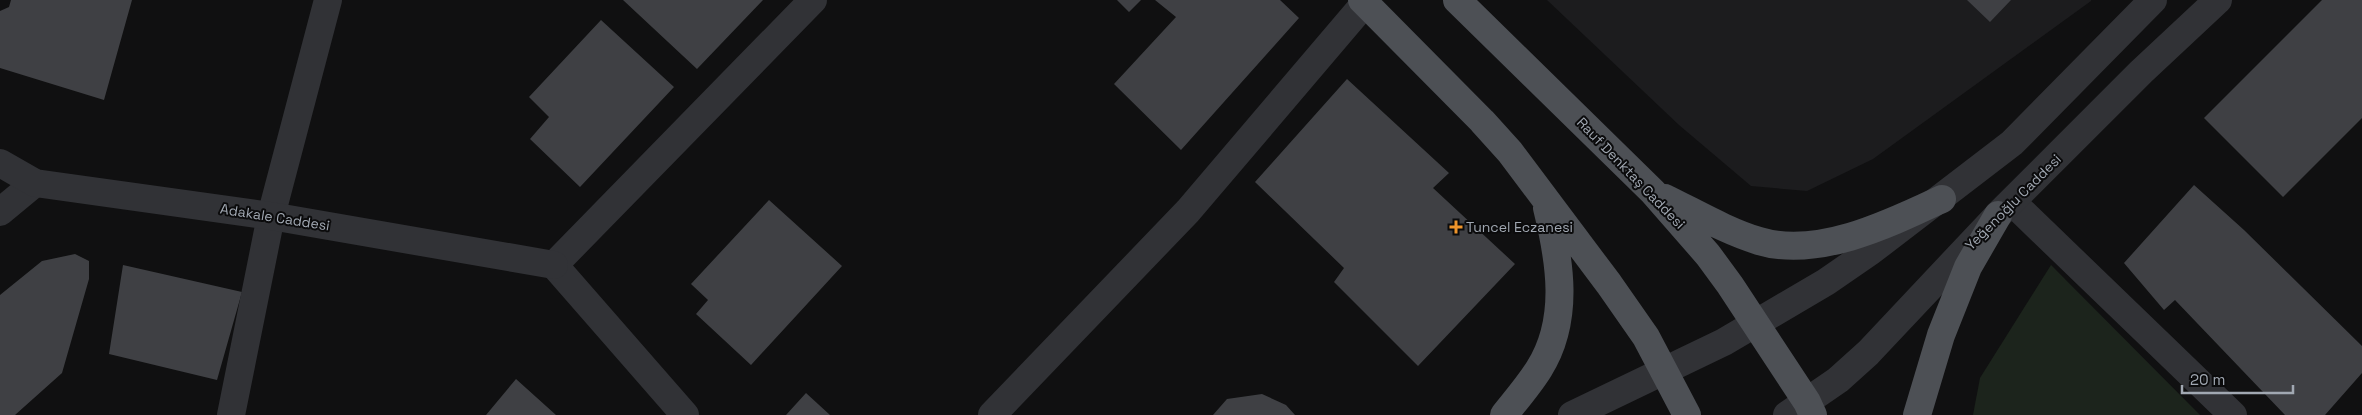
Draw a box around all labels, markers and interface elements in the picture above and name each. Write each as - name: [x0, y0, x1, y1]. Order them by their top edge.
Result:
- street label: Rauf Denktaş Caddesi: [1573, 113, 1689, 233]
- street label: Yeğenoğlu Caddesi: [1961, 150, 2065, 254]
- street label: Adakale Caddesi: [219, 199, 331, 235]
- place label: Tuncel Eczanesi: [1466, 218, 1573, 236]
- marker: Tuncel Eczanesi: [1450, 221, 1462, 233]
- scale bar: [2182, 362, 2293, 394]
- text: 20 m: [2190, 370, 2225, 389]

